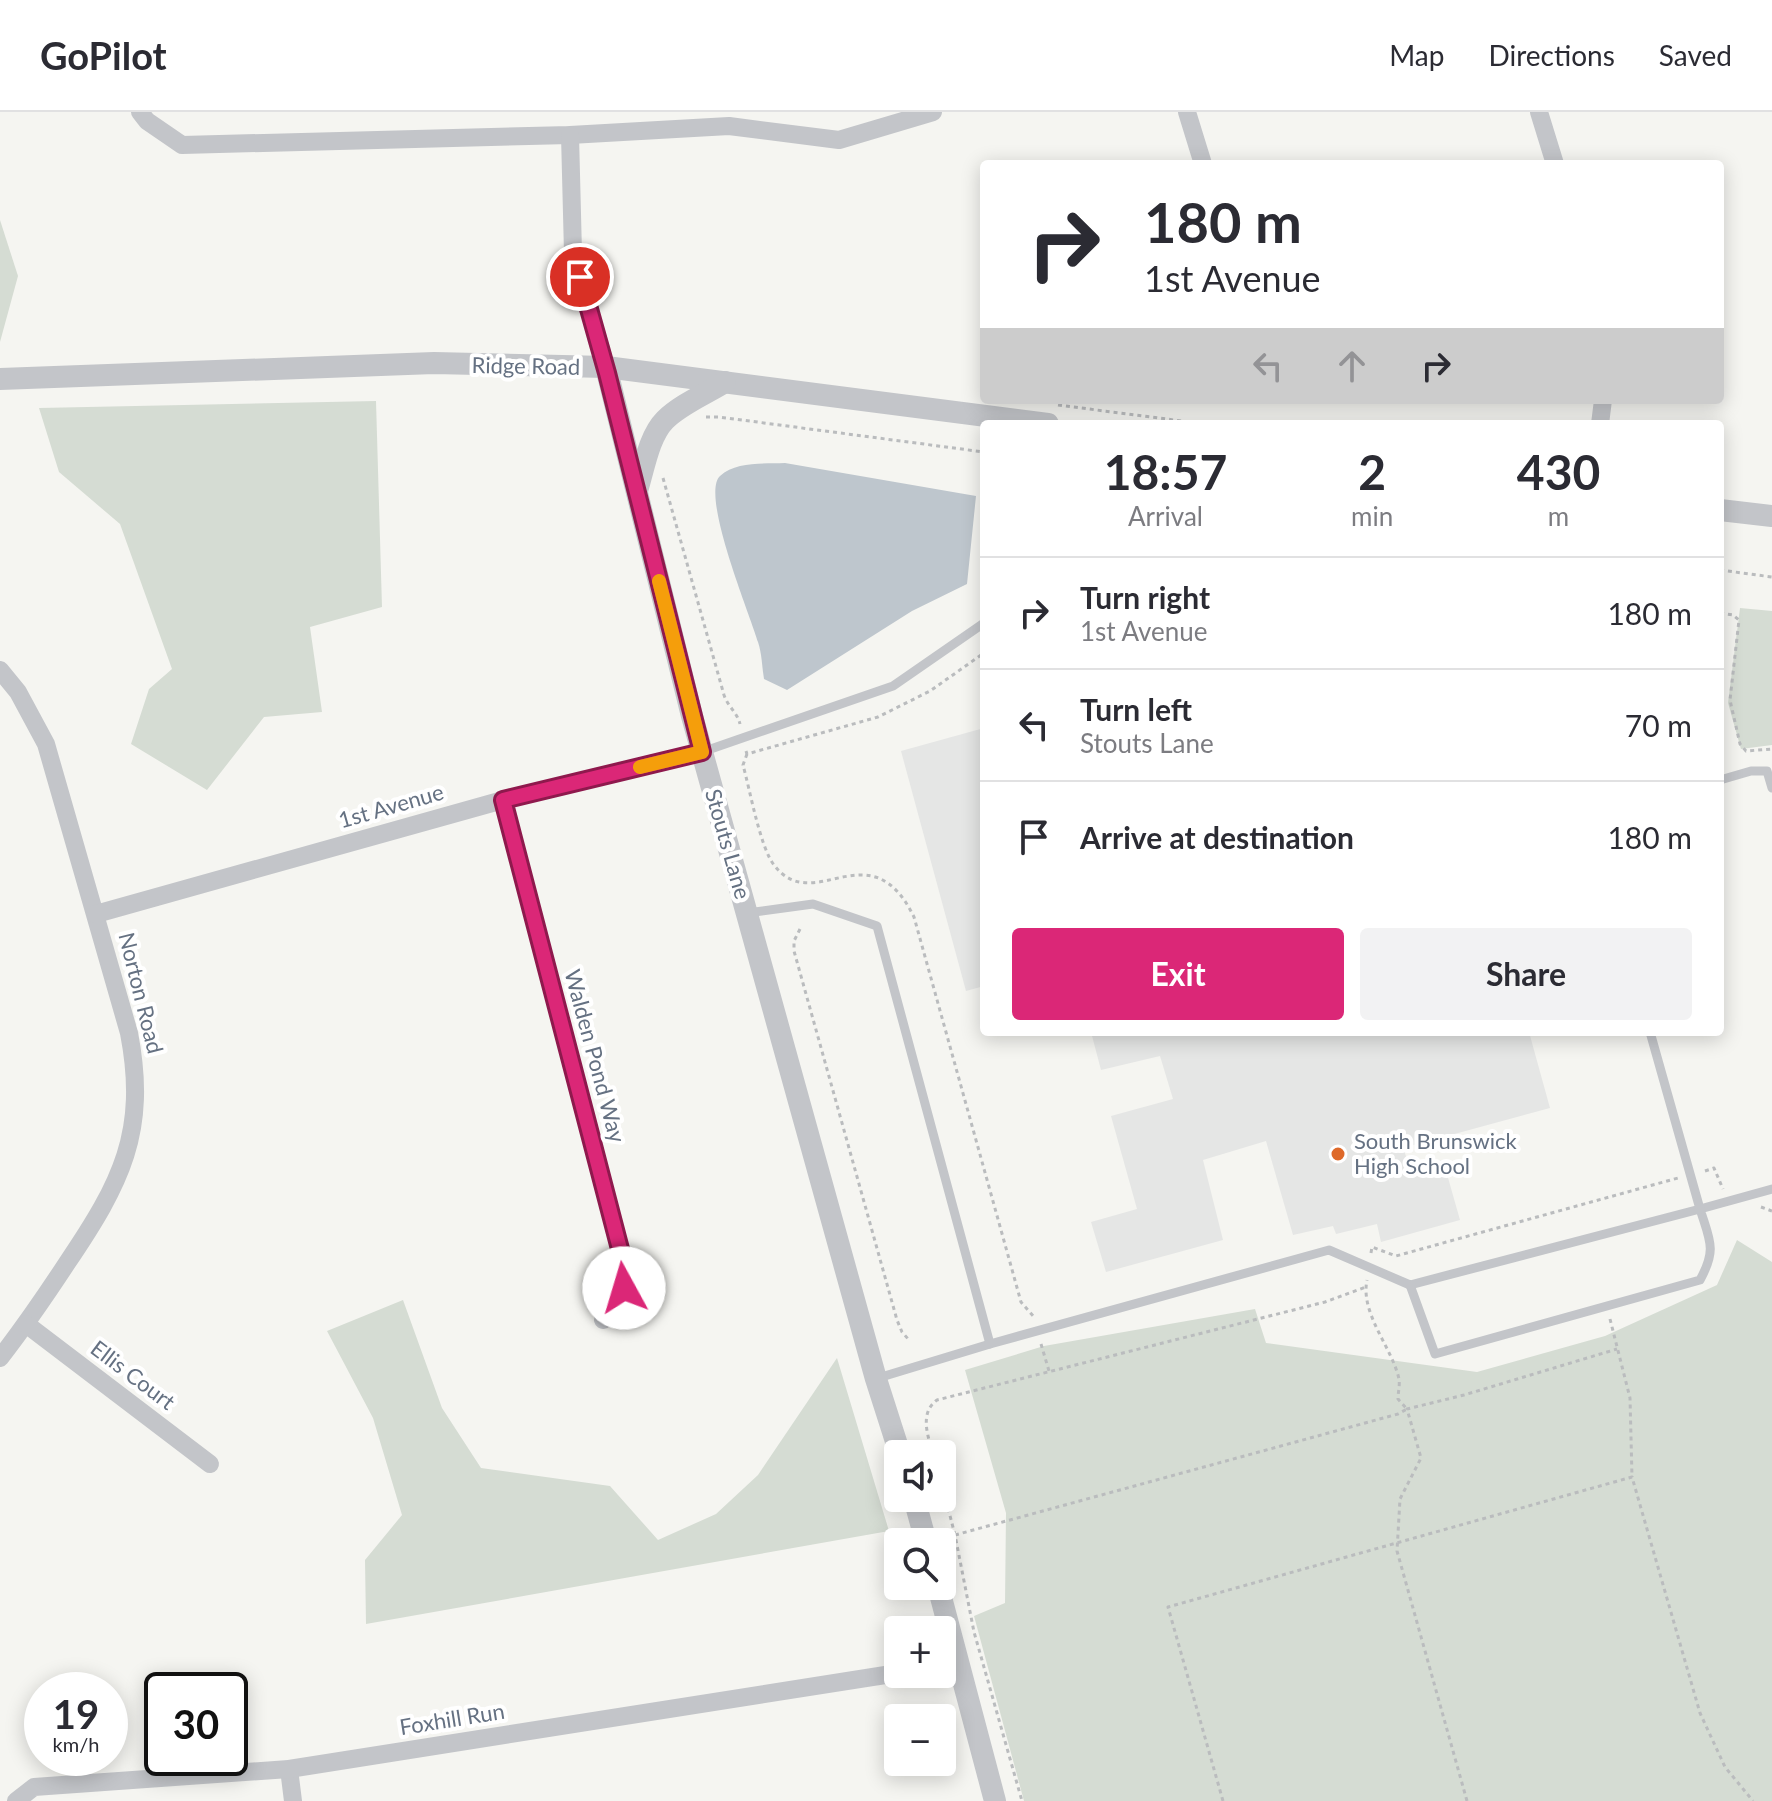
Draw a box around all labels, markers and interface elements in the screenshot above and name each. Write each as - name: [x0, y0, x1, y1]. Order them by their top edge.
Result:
- text: GoPilot: [40, 32, 167, 78]
- text: Map: [1389, 38, 1444, 72]
- text: Directions: [1488, 38, 1615, 72]
- text: Saved: [1659, 38, 1732, 72]
- text: 180 m: [1144, 188, 1302, 255]
- icon: right: [1012, 192, 1116, 296]
- pin: [546, 243, 614, 311]
- icon: arrive: [558, 255, 602, 299]
- text: 1st Avenue: [1144, 256, 1321, 300]
- icon: left: [1246, 344, 1290, 388]
- icon: ahead: [1330, 344, 1374, 388]
- icon: right: [1414, 344, 1458, 388]
- street label: Ridge Road: [472, 351, 581, 380]
- text: 18:57: [1104, 443, 1227, 500]
- text: 2: [1358, 443, 1386, 500]
- text: 430: [1517, 443, 1600, 500]
- text: Arrival: [1128, 500, 1203, 532]
- text: min: [1351, 500, 1393, 532]
- text: m: [1548, 500, 1569, 532]
- text: Turn right: [1080, 579, 1210, 615]
- icon: right: [1012, 591, 1056, 635]
- text: 180 m: [1607, 595, 1692, 631]
- text: 1st Avenue: [1080, 615, 1208, 647]
- text: Turn left: [1080, 691, 1192, 727]
- icon: left: [1012, 703, 1056, 747]
- text: 70 m: [1625, 707, 1692, 743]
- text: Stouts Lane: [1080, 727, 1214, 759]
- street label: 1st Avenue: [335, 778, 446, 833]
- street label: Stouts Lane: [700, 786, 757, 902]
- icon: arrive: [1012, 815, 1056, 859]
- text: Arrive at destination: [1080, 819, 1354, 855]
- text: 180 m: [1607, 819, 1692, 855]
- button: Exit: [1012, 928, 1344, 1020]
- button: Share: [1360, 928, 1692, 1020]
- street label: Norton Road: [113, 929, 170, 1056]
- street label: Walden Pond Way: [559, 966, 632, 1146]
- place label: South Brunswick High School: [1354, 1127, 1518, 1179]
- marker: South Brunswick High School: [1329, 1145, 1347, 1163]
- position arrow: [582, 1246, 666, 1330]
- street label: Ellis Court: [86, 1334, 181, 1415]
- map controls: [884, 1440, 956, 1776]
- button: sound: [884, 1440, 956, 1512]
- button: search: [884, 1528, 956, 1600]
- button: +: [884, 1616, 956, 1688]
- speed limit sign: 30: [144, 1672, 248, 1776]
- text: 19: [53, 1690, 99, 1738]
- street label: Foxhill Run: [398, 1697, 506, 1740]
- button: −: [884, 1704, 956, 1776]
- text: km/h: [53, 1732, 99, 1756]

